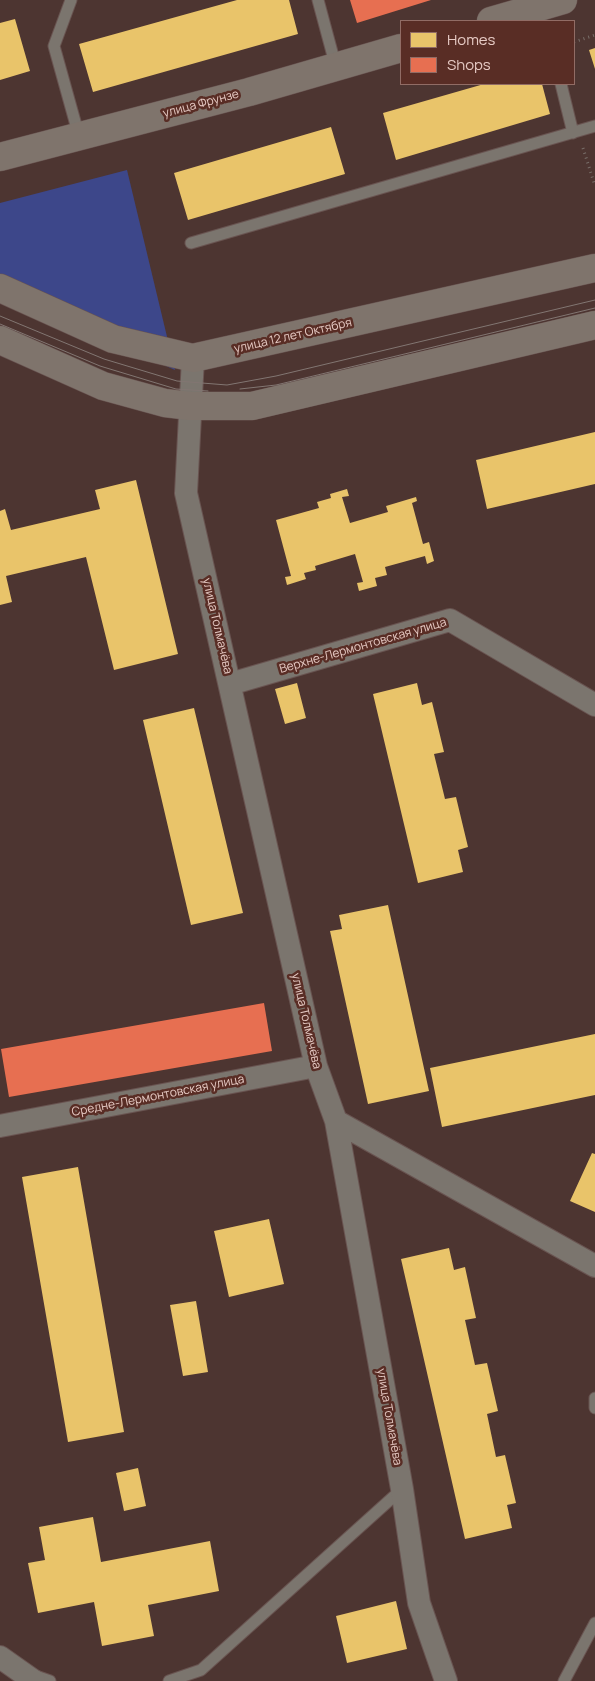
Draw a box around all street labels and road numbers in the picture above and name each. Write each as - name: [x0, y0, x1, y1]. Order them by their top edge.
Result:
- street label: улица Фрунзе: [161, 87, 241, 121]
- street label: улица 12 лет Октября: [233, 315, 353, 357]
- street label: улица Толмачёва: [199, 577, 235, 675]
- street label: Верхне-Лермонтовская улица: [278, 615, 448, 677]
- street label: улица Толмачёва: [288, 972, 324, 1070]
- street label: Средне-Лермонтовская улица: [71, 1072, 245, 1120]
- street label: улица Толмачёва: [373, 1367, 405, 1467]

